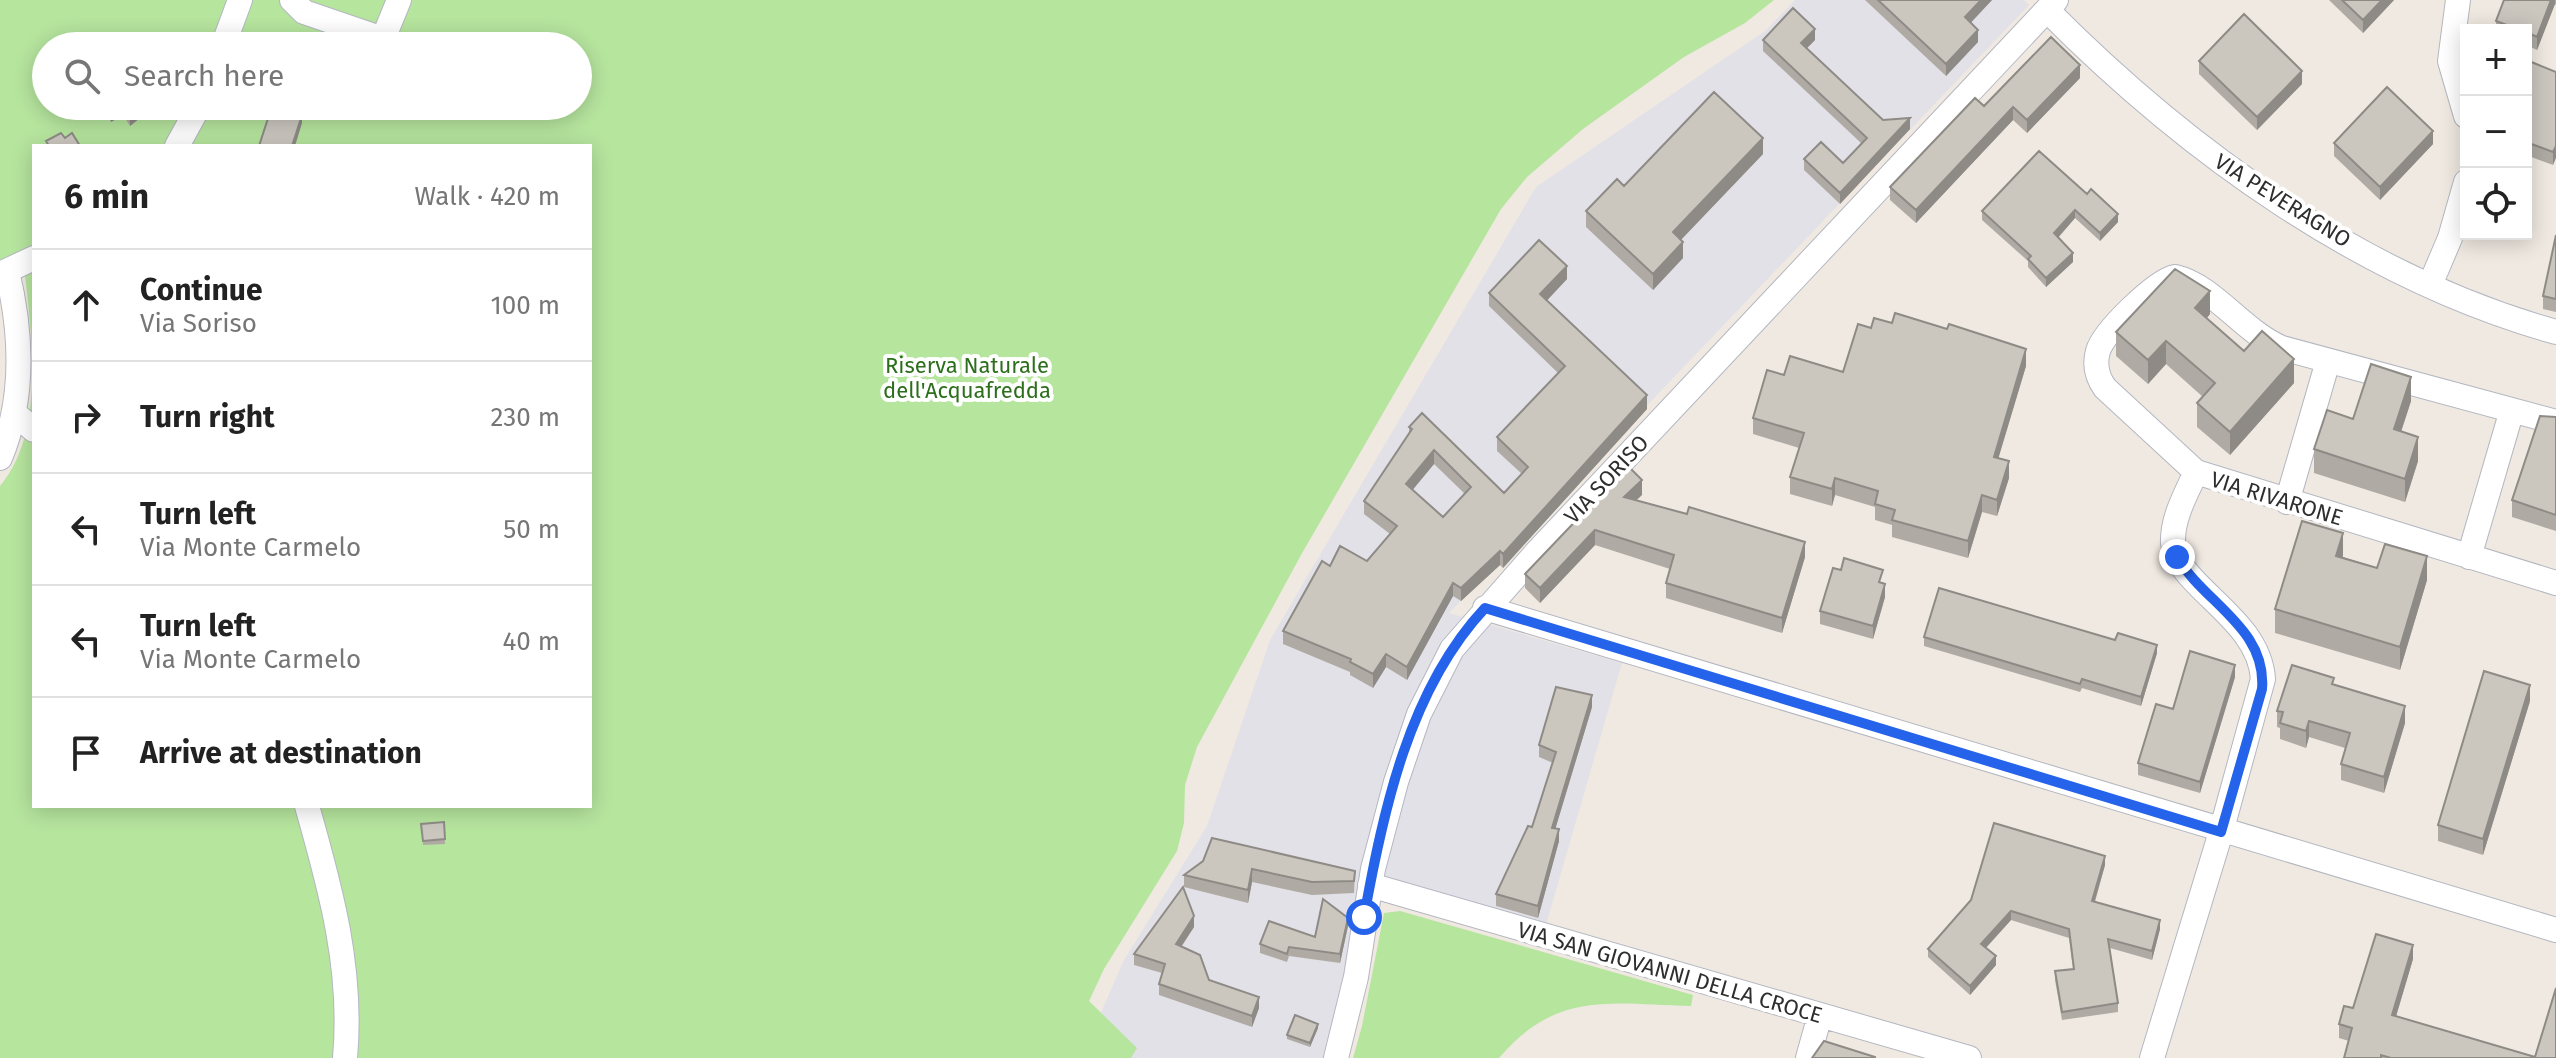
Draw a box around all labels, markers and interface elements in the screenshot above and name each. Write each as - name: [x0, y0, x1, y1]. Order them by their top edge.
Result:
- map controls: [2460, 24, 2532, 240]
- button: +: [2460, 24, 2532, 96]
- search box: [32, 32, 592, 120]
- icon: search: [60, 54, 104, 98]
- text: Search here: [124, 58, 284, 94]
- button: −: [2460, 96, 2532, 168]
- street label: VIA PEVERAGNO: [2210, 148, 2356, 253]
- button: locate: [2460, 168, 2532, 240]
- text: 6 min: [64, 176, 149, 217]
- text: Walk · 420 m: [415, 181, 560, 212]
- text: Continue: [140, 272, 263, 308]
- icon: ahead: [64, 283, 108, 327]
- text: 100 m: [491, 290, 560, 321]
- text: Via Soriso: [140, 308, 257, 339]
- park label: Riserva Naturale dell'Acquafredda: [883, 352, 1051, 404]
- icon: right: [64, 395, 108, 439]
- text: Turn right: [140, 399, 275, 435]
- text: 230 m: [491, 402, 560, 433]
- street label: VIA SORISO: [1559, 429, 1654, 529]
- street label: VIA RIVARONE: [2208, 466, 2346, 531]
- text: Turn left: [140, 496, 256, 532]
- icon: left: [64, 507, 108, 551]
- text: 50 m: [503, 514, 560, 545]
- text: Via Monte Carmelo: [140, 532, 361, 563]
- route end: [2159, 539, 2195, 575]
- text: Turn left: [140, 608, 256, 644]
- icon: left: [64, 619, 108, 663]
- text: 40 m: [502, 626, 560, 657]
- text: Via Monte Carmelo: [140, 644, 361, 675]
- icon: arrive: [64, 731, 108, 775]
- text: Arrive at destination: [140, 735, 422, 771]
- route start: [1346, 899, 1382, 935]
- street label: VIA SAN GIOVANNI DELLA CROCE: [1514, 916, 1825, 1029]

